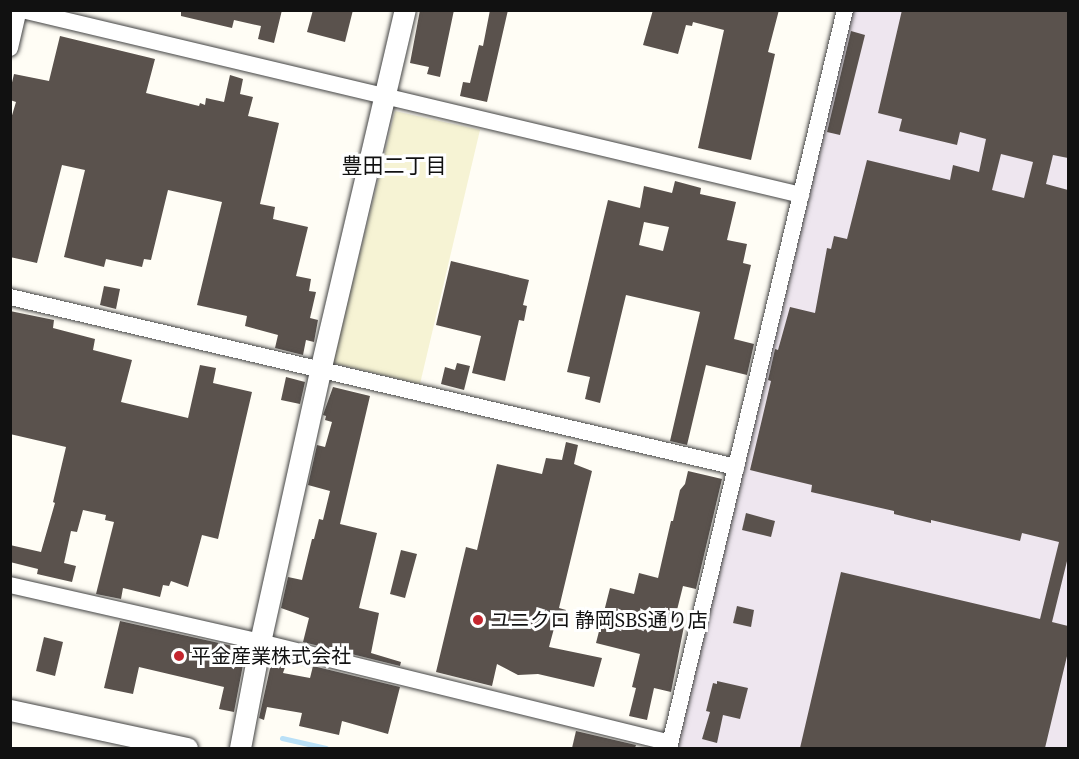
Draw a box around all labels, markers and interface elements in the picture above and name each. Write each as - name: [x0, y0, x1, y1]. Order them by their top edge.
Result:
- district label: 豊田二丁目: [342, 153, 446, 179]
- place label: ユニクロ 静岡SBS通り店: [490, 608, 708, 632]
- marker: ユニクロ 静岡SBS通り店: [471, 613, 485, 627]
- place label: 平金産業株式会社: [191, 644, 351, 668]
- marker: 平金産業株式会社: [172, 649, 186, 663]

